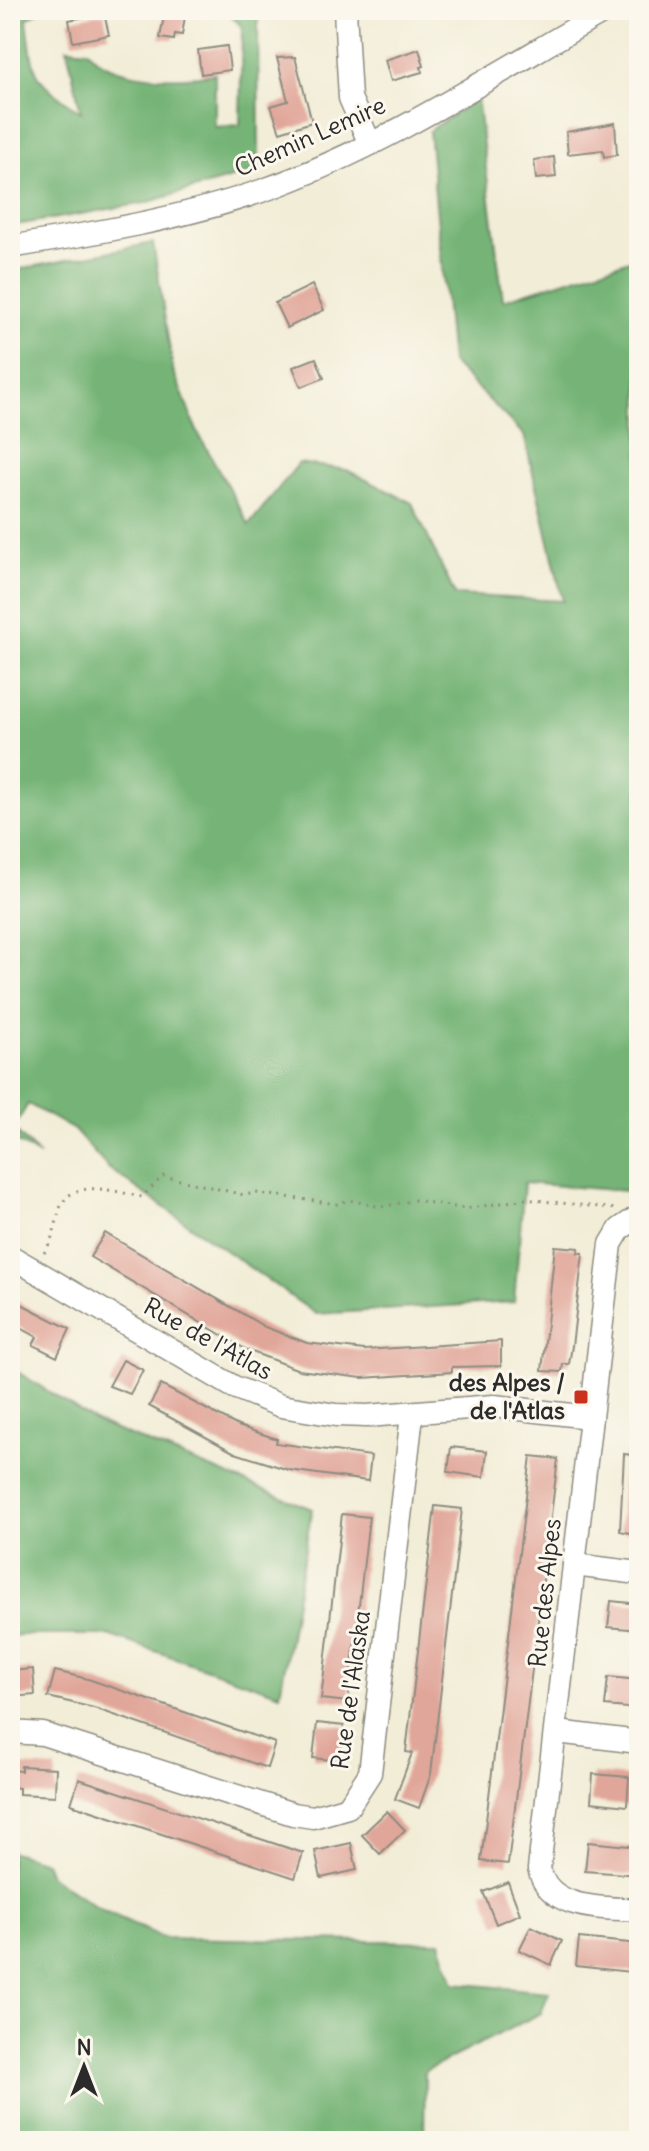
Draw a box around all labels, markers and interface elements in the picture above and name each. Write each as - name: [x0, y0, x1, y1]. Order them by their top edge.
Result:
- street label: Chemin Lemire: [229, 89, 390, 183]
- street label: Rue de l'Atlas: [139, 1290, 278, 1386]
- place label: des Alpes / de l'Atlas: [449, 1367, 565, 1425]
- marker: des Alpes / de l'Atlas: [572, 1388, 590, 1406]
- street label: Rue des Alpes: [521, 1517, 567, 1669]
- street label: Rue de l'Alaska: [324, 1608, 376, 1771]
- north arrow: [44, 2027, 124, 2107]
- text: N: [76, 2033, 92, 2061]

